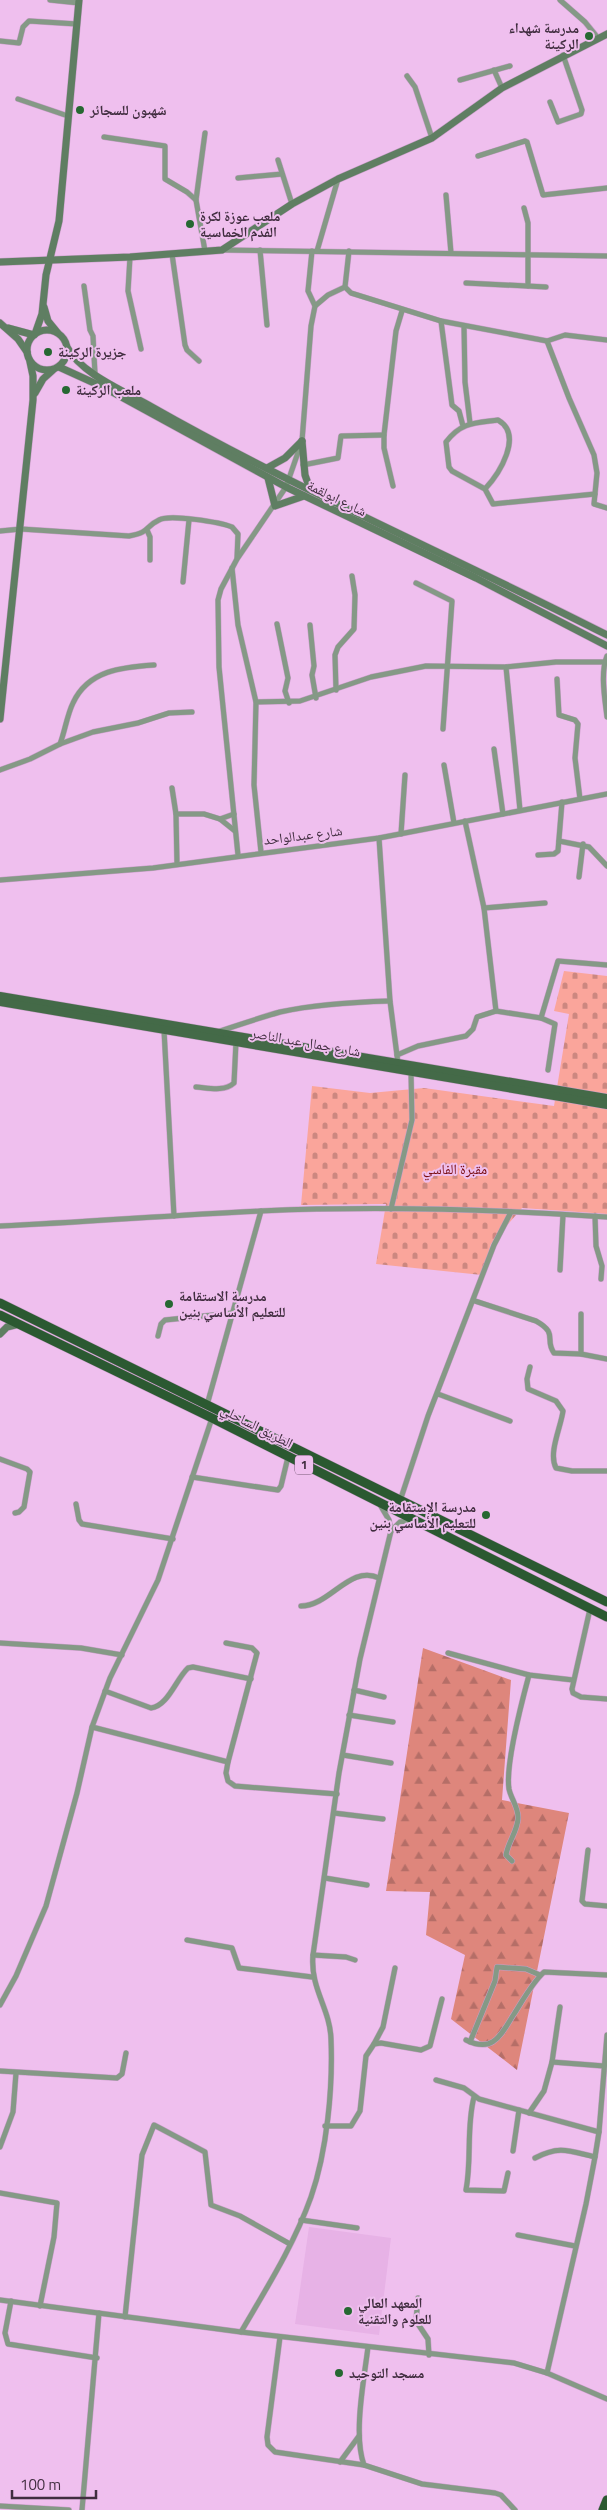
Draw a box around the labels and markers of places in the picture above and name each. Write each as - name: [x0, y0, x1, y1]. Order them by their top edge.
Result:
- place label: مدرسة شهداء الركينة: [508, 17, 579, 54]
- marker: مدرسة شهداء الركينة: [583, 30, 595, 42]
- place label: شهبون للسجائر: [89, 99, 167, 120]
- marker: شهبون للسجائر: [74, 104, 86, 116]
- place label: ملعب عوزة لكرة الفدم الخماسية: [200, 205, 280, 242]
- marker: ملعب عوزة لكرة الفدم الخماسية: [184, 218, 196, 230]
- place label: جزيرة الركينة: [58, 341, 126, 362]
- marker: جزيرة الركينة: [42, 346, 54, 358]
- place label: ملعب الركينة: [76, 379, 141, 400]
- marker: ملعب الركينة: [60, 384, 72, 396]
- place label: مدرسة الاستقامة للتعليم الأساسي بنين: [179, 1285, 285, 1323]
- marker: مدرسة الاستقامة للتعليم الأساسي بنين: [163, 1298, 175, 1310]
- place label: مدرسة اﻹستقامة للتعليم اﻷساسي بنين: [370, 1496, 476, 1534]
- marker: مدرسة اﻹستقامة للتعليم اﻷساسي بنين: [480, 1509, 492, 1521]
- place label: المعهد العالي للعلوم والتقنية: [358, 2292, 432, 2329]
- marker: المعهد العالي للعلوم والتقنية: [342, 2305, 354, 2317]
- place label: مسجد التوحيد: [349, 2362, 424, 2383]
- marker: مسجد التوحيد: [333, 2367, 345, 2379]

